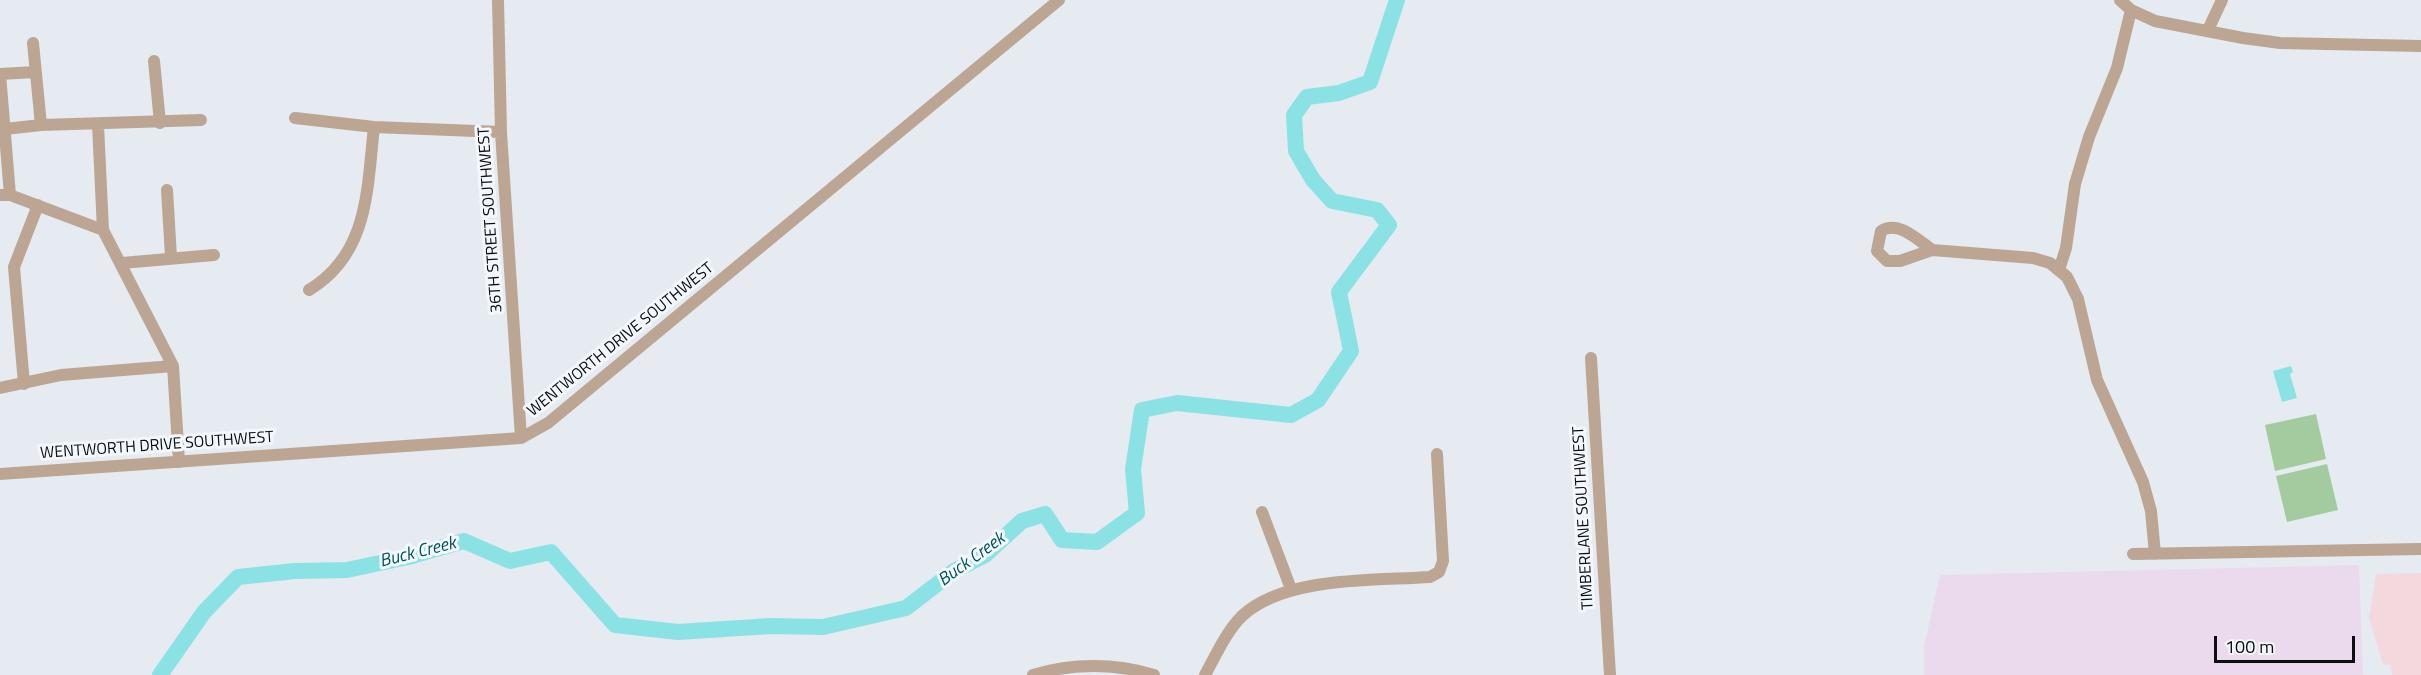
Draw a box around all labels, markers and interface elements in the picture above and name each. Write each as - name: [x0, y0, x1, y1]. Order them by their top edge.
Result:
- street label: 36TH STREET SOUTHWEST: [475, 127, 507, 313]
- street label: WENTWORTH DRIVE SOUTHWEST: [524, 259, 718, 421]
- street label: TIMBERLANE SOUTHWEST: [1570, 426, 1598, 610]
- street label: WENTWORTH DRIVE SOUTHWEST: [40, 428, 274, 464]
- water label: Buck Creek: [934, 528, 1010, 592]
- water label: Buck Creek: [378, 533, 458, 573]
- scale bar: [2217, 624, 2358, 662]
- text: 100 m: [2225, 633, 2274, 660]

